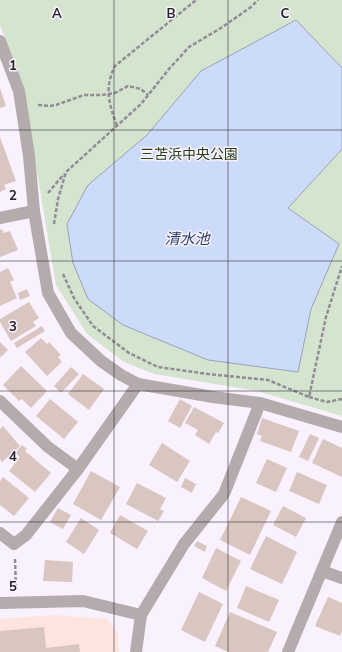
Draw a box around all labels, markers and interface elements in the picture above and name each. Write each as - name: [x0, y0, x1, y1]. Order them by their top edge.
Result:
- text: A: [52, 5, 62, 21]
- text: B: [167, 5, 176, 21]
- text: C: [281, 5, 290, 21]
- text: 1: [9, 57, 17, 73]
- park label: 三苫浜中央公園: [140, 145, 238, 163]
- text: 2: [9, 187, 17, 203]
- water label: 清水池: [164, 229, 211, 248]
- text: 3: [9, 318, 17, 334]
- text: 4: [9, 448, 17, 464]
- text: 5: [9, 578, 17, 594]

